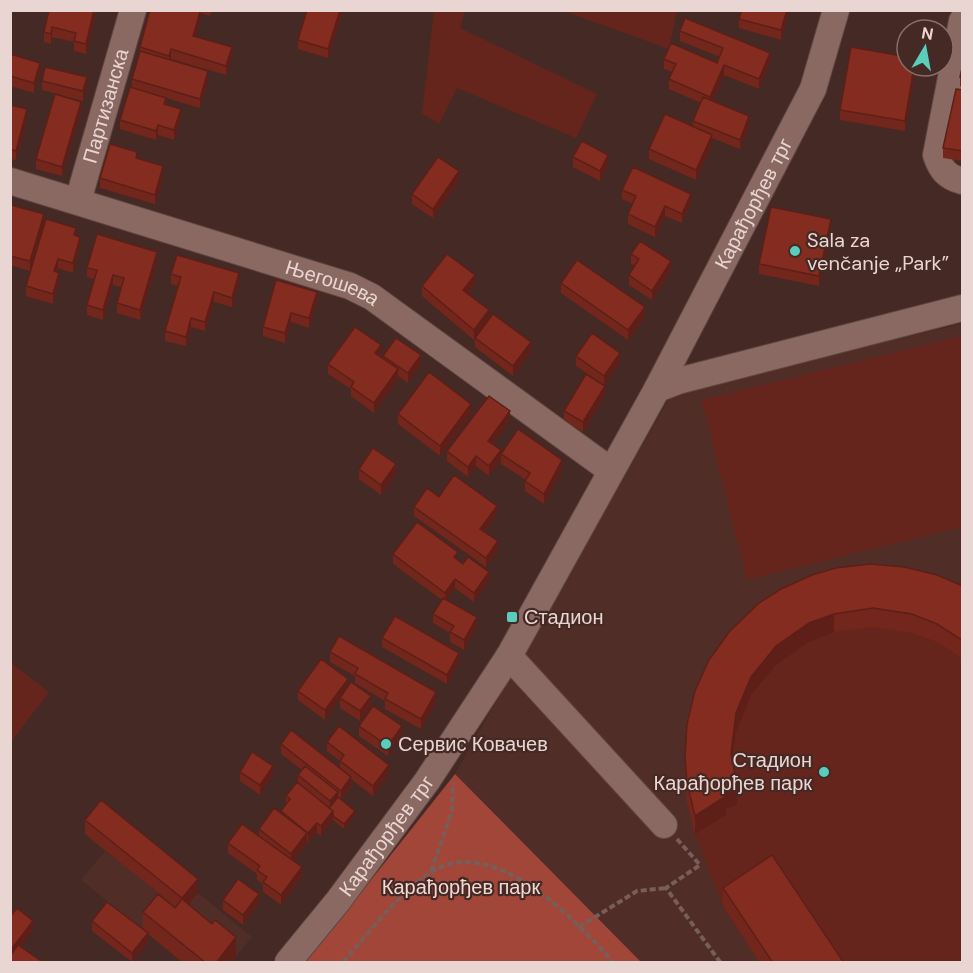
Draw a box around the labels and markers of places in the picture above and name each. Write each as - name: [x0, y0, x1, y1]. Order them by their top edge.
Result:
- place label: Sala za venčanje „Park”: [807, 227, 949, 276]
- marker: Sala za venčanje „Park”: [788, 244, 802, 258]
- place label: Стадион: [524, 604, 604, 630]
- marker: Стадион: [505, 610, 519, 624]
- place label: Сервис Ковачев: [398, 731, 548, 757]
- marker: Сервис Ковачев: [379, 737, 393, 751]
- place label: Стадион Карађорђев парк: [654, 747, 812, 796]
- marker: Стадион Карађорђев парк: [817, 765, 831, 779]

